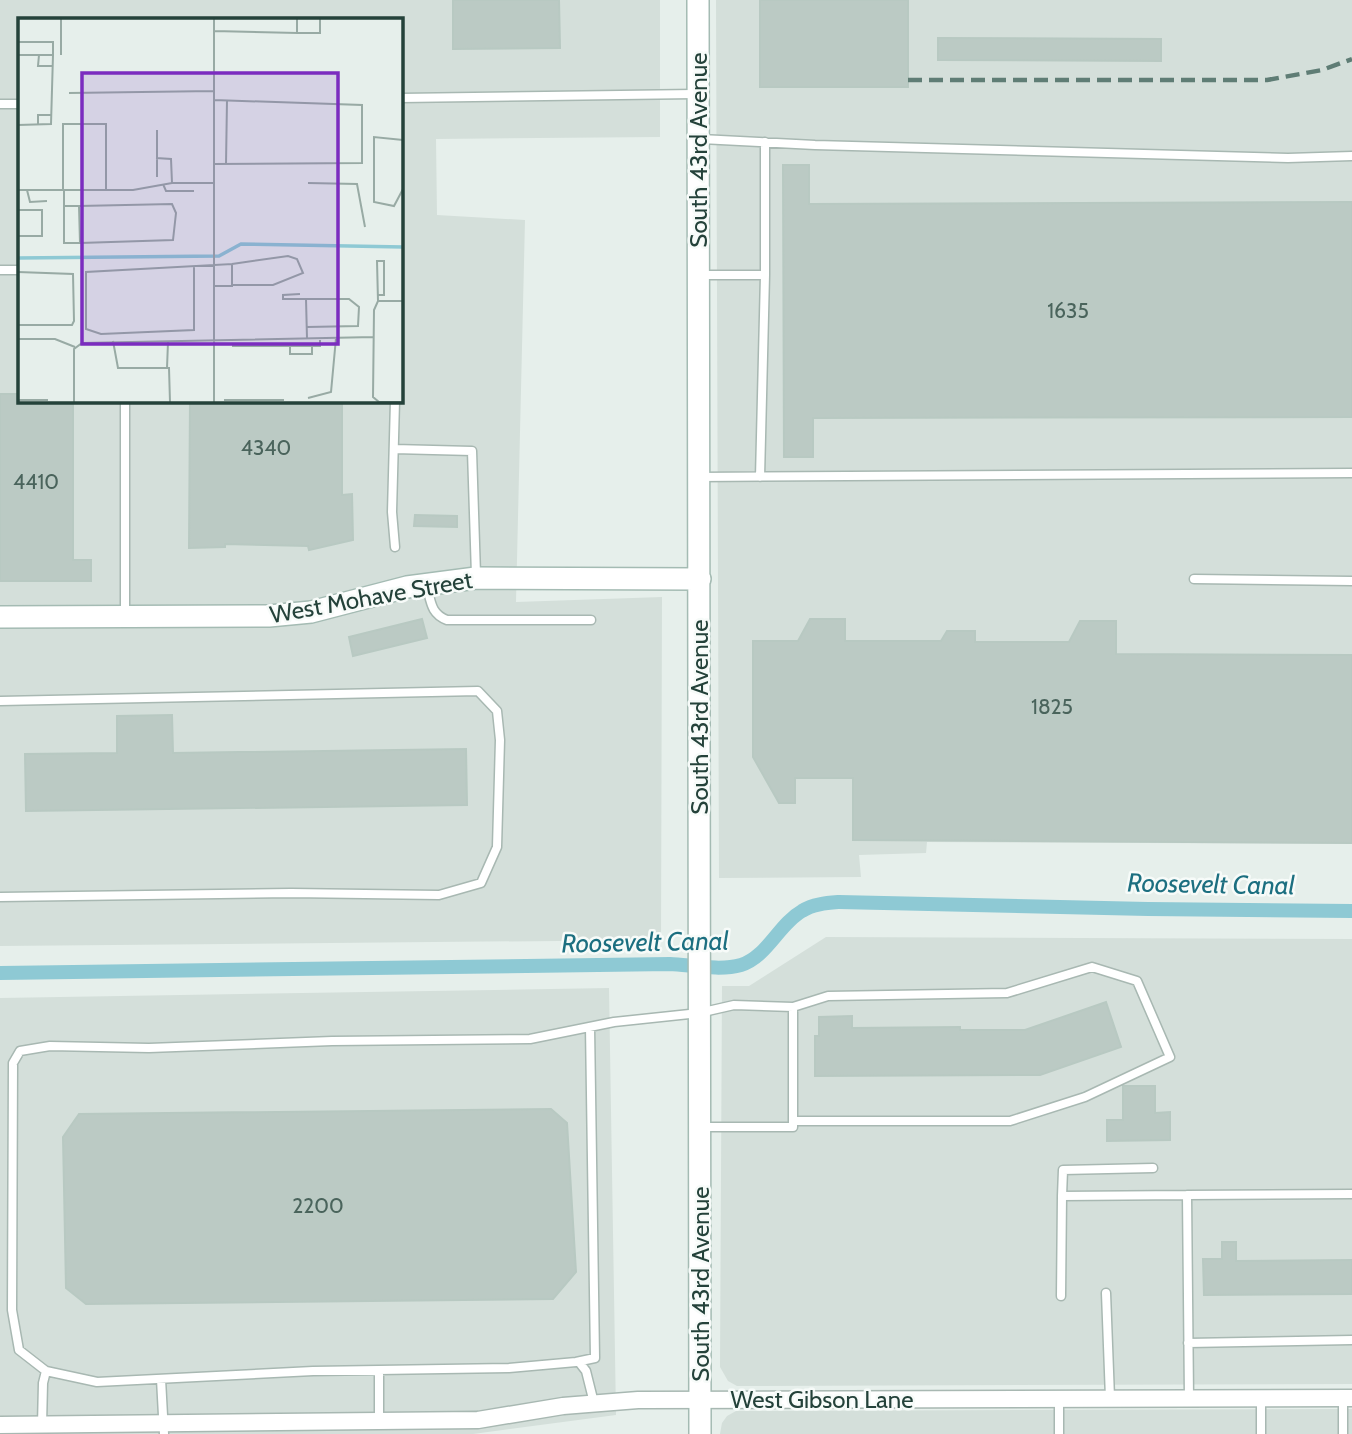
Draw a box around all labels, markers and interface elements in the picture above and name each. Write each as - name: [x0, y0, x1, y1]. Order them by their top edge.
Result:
- inset map: [18, 18, 402, 402]
- street label: South 43rd Avenue: [684, 52, 713, 248]
- house number: 1635: [1047, 298, 1089, 323]
- house number: 4340: [241, 435, 291, 460]
- house number: 4410: [13, 469, 59, 494]
- street label: West Mohave Street: [268, 565, 474, 629]
- street label: South 43rd Avenue: [685, 619, 714, 815]
- house number: 1825: [1031, 694, 1073, 719]
- water label: Roosevelt Canal: [1127, 867, 1295, 901]
- water label: Roosevelt Canal: [561, 925, 729, 959]
- street label: South 43rd Avenue: [686, 1186, 715, 1382]
- house number: 2200: [292, 1193, 344, 1218]
- street label: West Gibson Lane: [730, 1385, 914, 1414]

